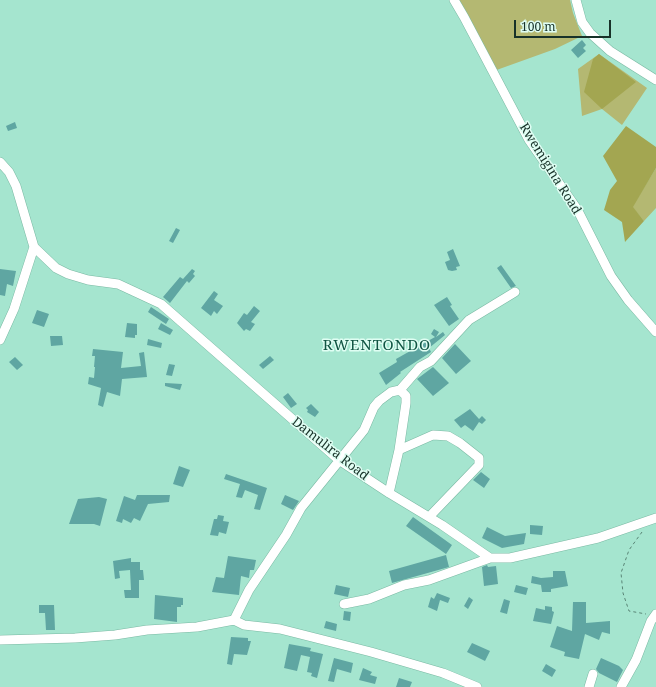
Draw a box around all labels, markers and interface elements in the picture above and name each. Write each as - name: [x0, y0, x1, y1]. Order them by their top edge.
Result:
- scale bar: [516, 12, 613, 38]
- text: 100 m: [521, 18, 556, 35]
- street label: Rwemigina Road: [516, 121, 584, 217]
- district label: RWENTONDO: [323, 337, 431, 355]
- street label: Damulira Road: [288, 414, 372, 484]

